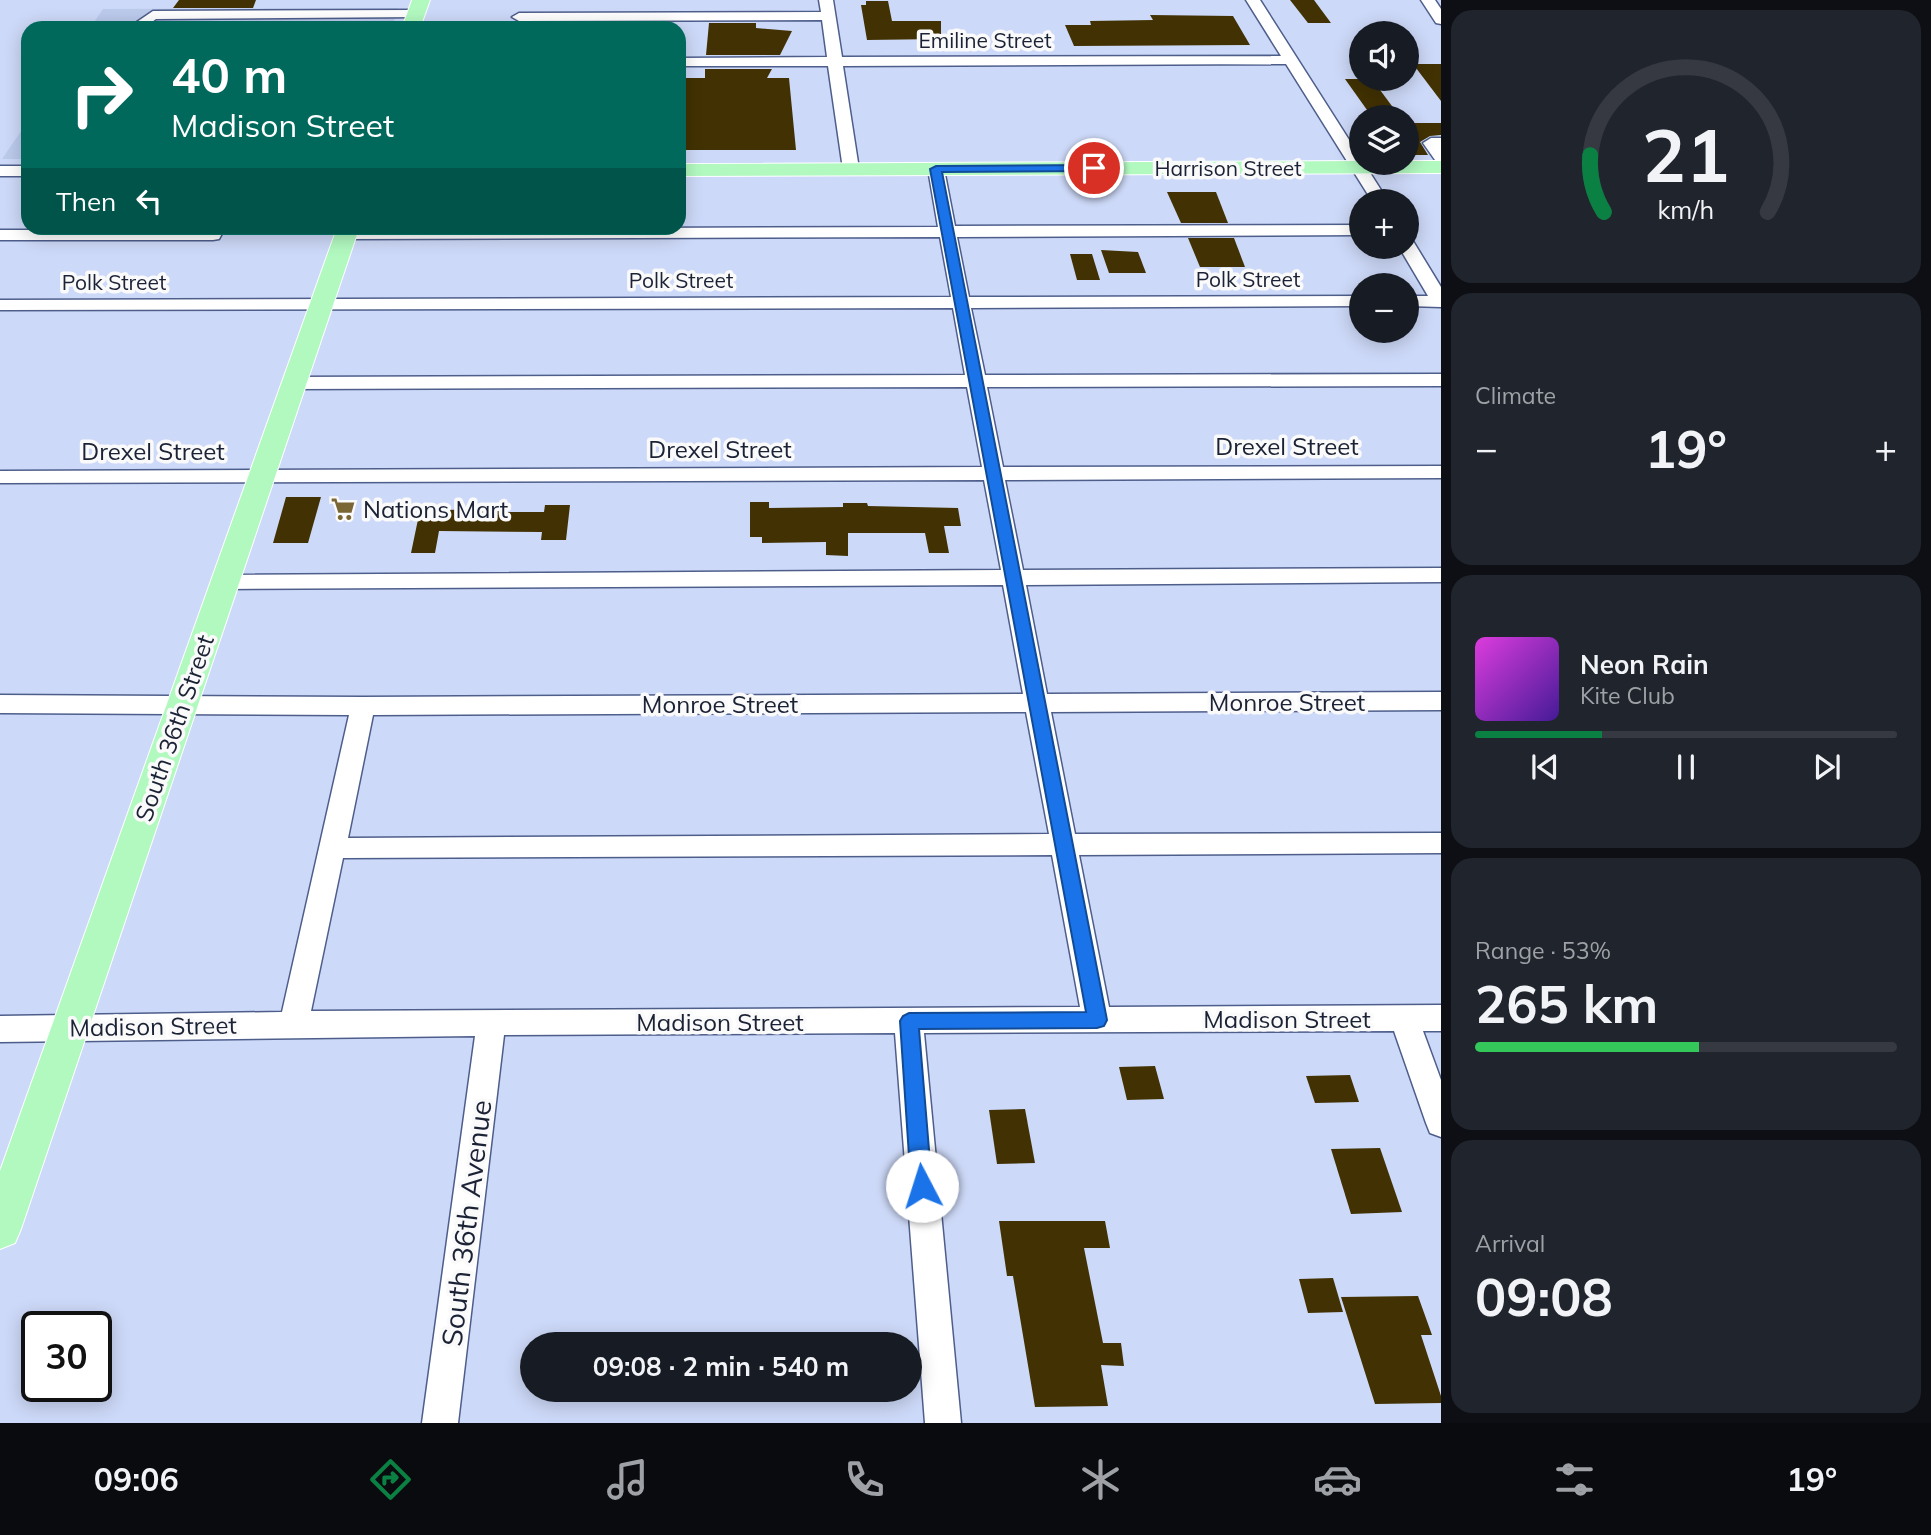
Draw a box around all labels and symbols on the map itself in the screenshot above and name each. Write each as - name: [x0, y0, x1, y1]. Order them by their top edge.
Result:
- street label: Emiline Street: [918, 27, 1052, 53]
- pin: [1064, 138, 1124, 198]
- street label: Harrison Street: [1154, 155, 1302, 181]
- street label: Polk Street: [1196, 266, 1300, 292]
- street label: Polk Street: [629, 267, 733, 293]
- street label: Polk Street: [62, 269, 166, 295]
- street label: Drexel Street: [1215, 431, 1359, 461]
- street label: Drexel Street: [648, 434, 792, 464]
- street label: Drexel Street: [81, 436, 225, 466]
- place label: Nations Mart: [363, 494, 508, 524]
- supermarket icon: Nations Mart: [329, 495, 357, 523]
- street label: South 36th Street: [128, 631, 220, 825]
- street label: Monroe Street: [1209, 687, 1365, 717]
- street label: Monroe Street: [642, 689, 798, 719]
- street label: Madison Street: [1203, 1004, 1371, 1034]
- street label: Madison Street: [636, 1007, 804, 1037]
- street label: Madison Street: [69, 1010, 237, 1042]
- street label: South 36th Avenue: [434, 1098, 498, 1348]
- position arrow: [885, 1149, 959, 1223]
- speed limit sign: 30: [21, 1311, 112, 1402]

